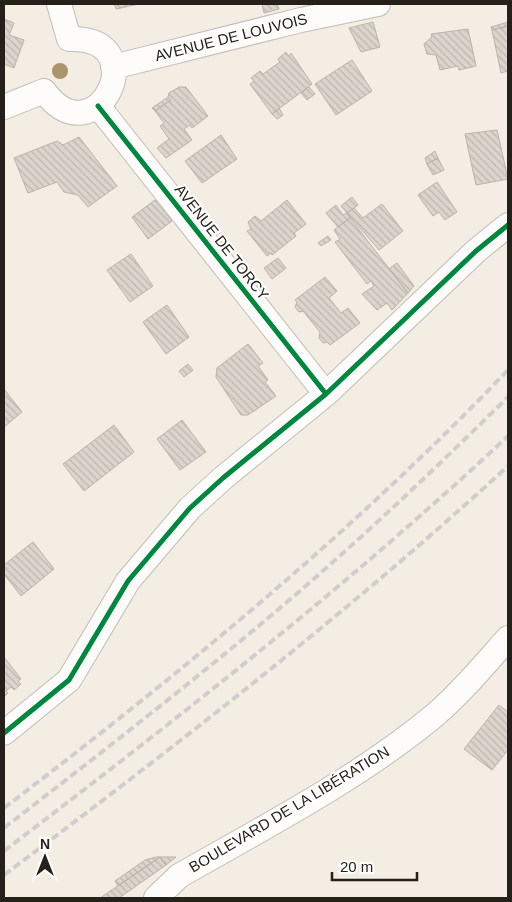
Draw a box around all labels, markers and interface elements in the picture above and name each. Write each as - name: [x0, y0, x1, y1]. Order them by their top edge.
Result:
- street label: AVENUE DE LOUVOIS: [153, 10, 309, 64]
- street label: AVENUE DE TORCY: [172, 181, 272, 303]
- street label: BOULEVARD DE LA LIBÉRATION: [186, 742, 392, 876]
- north arrow: [20, 832, 70, 882]
- text: N: [40, 836, 50, 852]
- scale bar: [332, 850, 417, 882]
- text: 20 m: [340, 858, 373, 875]

